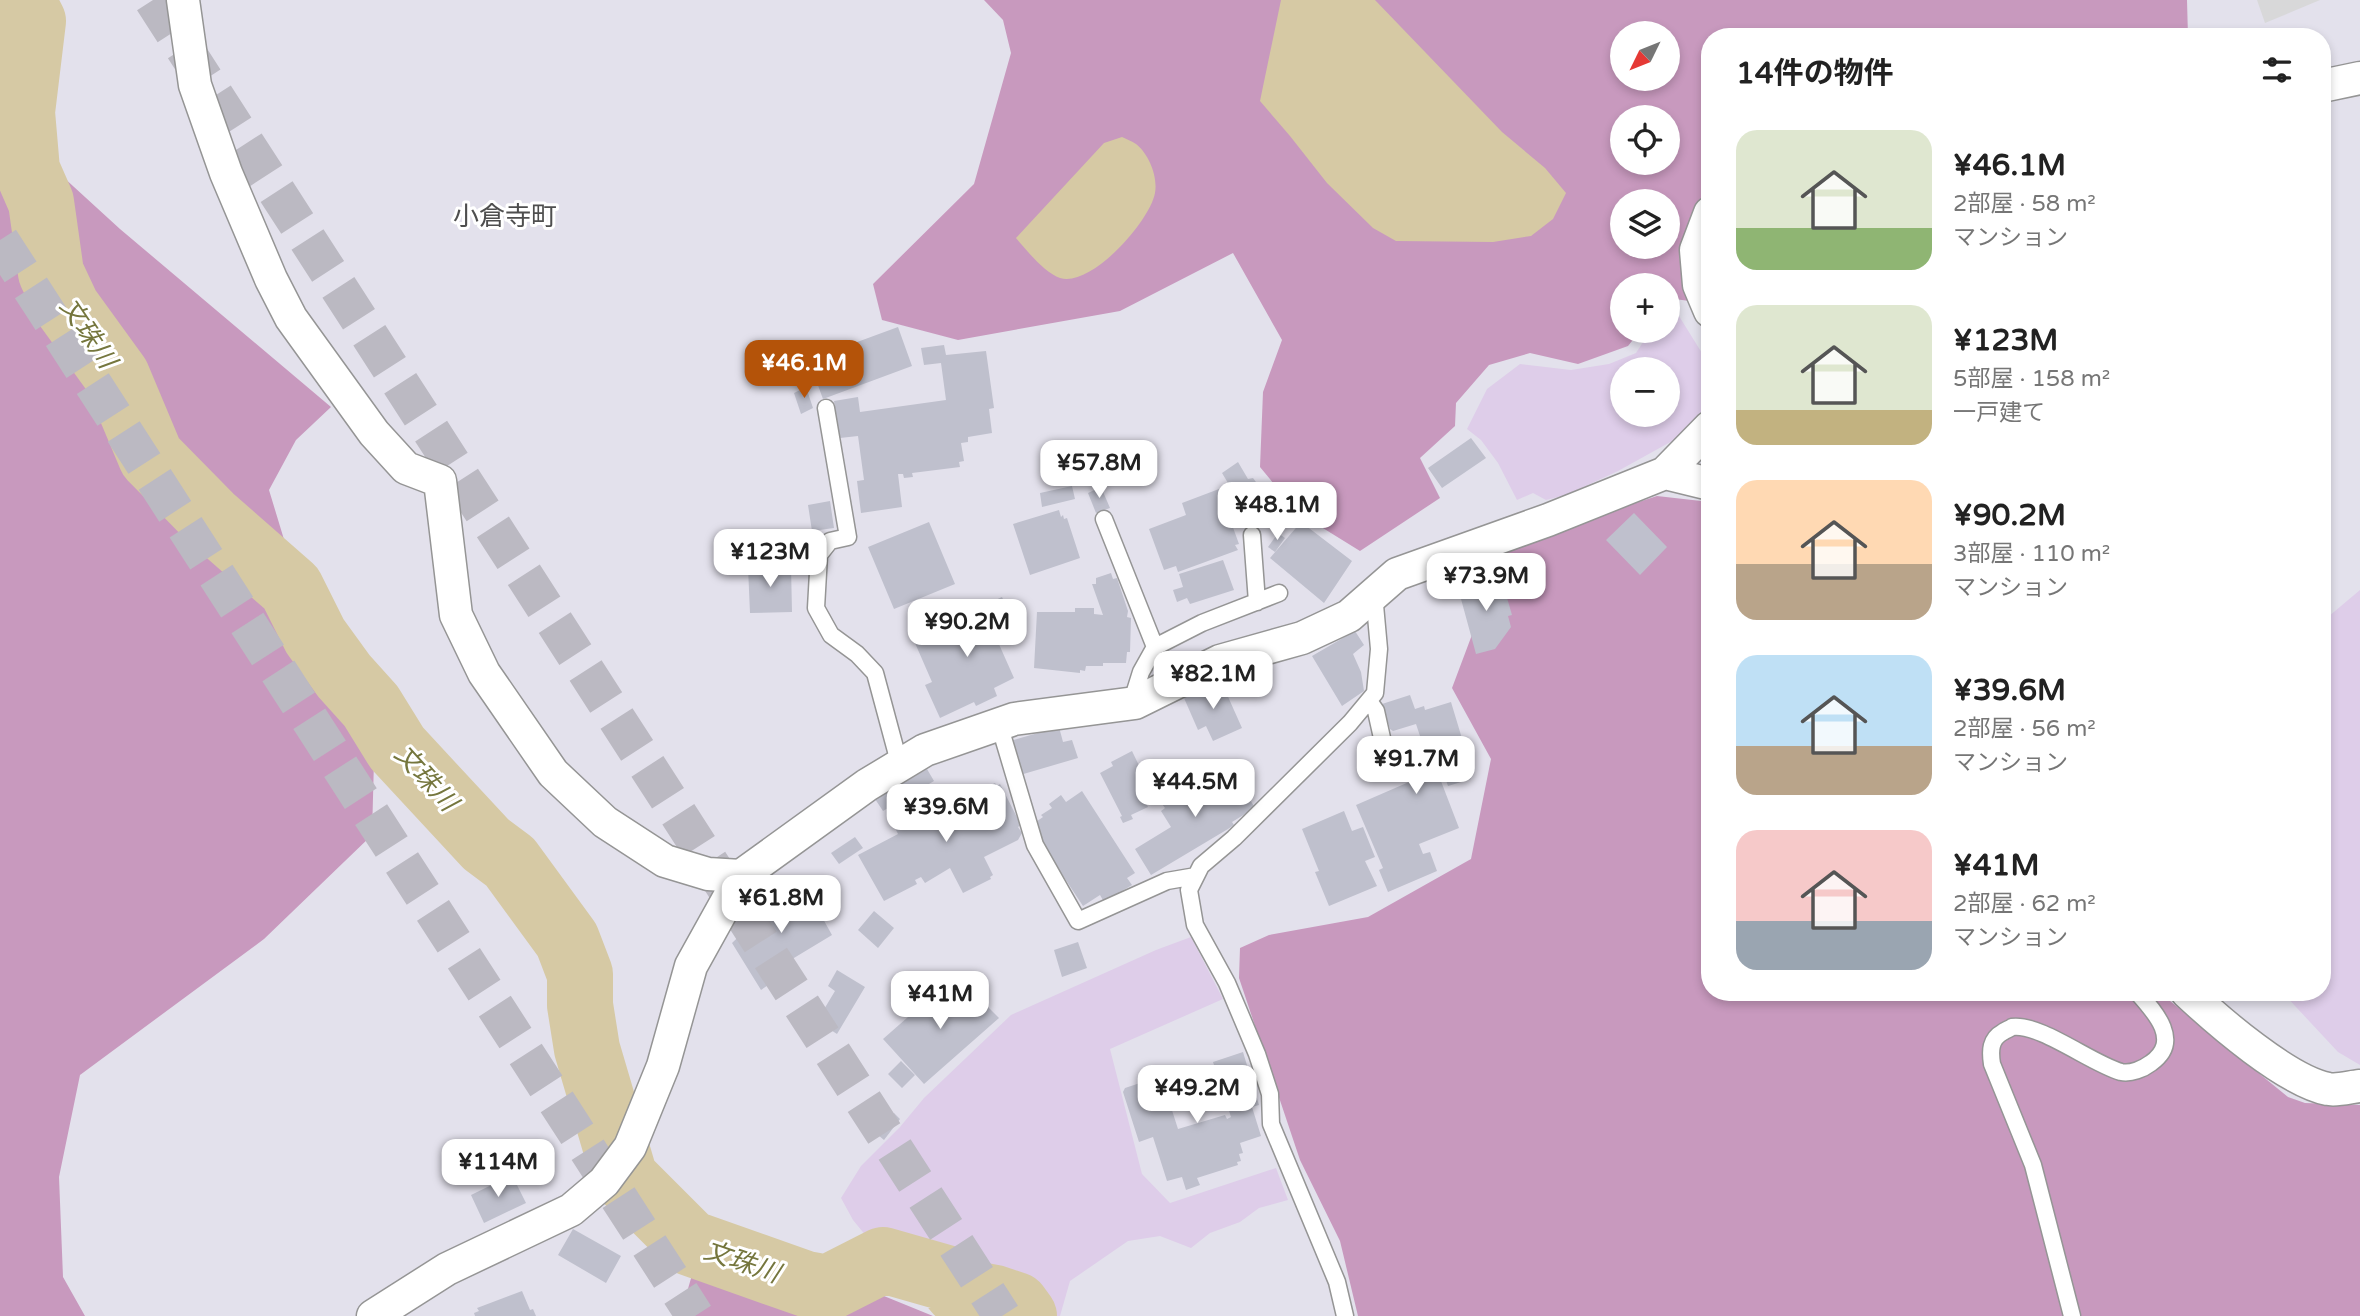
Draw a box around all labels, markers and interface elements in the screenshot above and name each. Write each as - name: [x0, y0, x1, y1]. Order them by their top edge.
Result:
- north arrow: [1610, 21, 1680, 91]
- map controls: [1610, 21, 1680, 427]
- icon: filters: [2258, 51, 2296, 89]
- text: 14件の物件: [1736, 55, 1894, 92]
- button: locate: [1610, 105, 1680, 175]
- text: ¥46.1M: [1953, 147, 2066, 184]
- icon: home: [1792, 158, 1876, 242]
- button: layers: [1610, 189, 1680, 259]
- text: 2部屋 · 58 m²: [1953, 190, 2096, 218]
- district label: 小倉寺町: [453, 201, 557, 232]
- text: マンション: [1953, 224, 2068, 252]
- button: +: [1610, 273, 1680, 343]
- water label: 文珠川: [53, 292, 124, 376]
- text: ¥123M: [1953, 322, 2058, 359]
- icon: home: [1792, 333, 1876, 417]
- pin: ¥46.1M: [747, 340, 861, 400]
- text: ¥46.1M: [761, 349, 847, 377]
- button: −: [1610, 357, 1680, 427]
- text: 5部屋 · 158 m²: [1953, 365, 2110, 393]
- text: 一戸建て: [1953, 399, 2045, 427]
- pin: ¥57.8M: [1042, 440, 1156, 500]
- text: ¥57.8M: [1056, 449, 1142, 477]
- pin: ¥48.1M: [1220, 482, 1334, 542]
- text: ¥48.1M: [1234, 491, 1320, 519]
- text: ¥90.2M: [1953, 497, 2066, 534]
- icon: home: [1792, 508, 1876, 592]
- pin: ¥123M: [721, 530, 819, 589]
- text: ¥123M: [730, 538, 810, 566]
- text: 3部屋 · 110 m²: [1953, 540, 2110, 568]
- pin: ¥73.9M: [1429, 554, 1543, 613]
- text: ¥73.9M: [1443, 562, 1529, 590]
- text: マンション: [1953, 574, 2068, 602]
- pin: ¥90.2M: [910, 600, 1024, 659]
- text: ¥90.2M: [924, 608, 1010, 636]
- pin: ¥82.1M: [1156, 652, 1270, 711]
- text: ¥82.1M: [1170, 660, 1256, 688]
- text: ¥39.6M: [1953, 672, 2066, 709]
- icon: home: [1792, 683, 1876, 767]
- text: 2部屋 · 56 m²: [1953, 715, 2096, 743]
- pin: ¥91.7M: [1359, 736, 1473, 796]
- water label: 文珠川: [388, 739, 466, 820]
- text: ¥91.7M: [1373, 745, 1459, 773]
- text: マンション: [1953, 749, 2068, 777]
- pin: ¥44.5M: [1138, 760, 1252, 819]
- text: ¥44.5M: [1152, 768, 1238, 796]
- pin: ¥39.6M: [889, 784, 1003, 844]
- text: ¥39.6M: [903, 793, 989, 821]
- text: ¥41M: [1953, 847, 2039, 884]
- icon: home: [1792, 858, 1876, 942]
- pin: ¥61.8M: [724, 876, 838, 935]
- text: ¥61.8M: [738, 884, 824, 912]
- text: 2部屋 · 62 m²: [1953, 890, 2096, 918]
- text: マンション: [1953, 924, 2068, 952]
- pin: ¥41M: [899, 972, 981, 1031]
- text: ¥41M: [907, 980, 973, 1008]
- pin: ¥49.2M: [1140, 1066, 1254, 1125]
- text: ¥49.2M: [1154, 1074, 1240, 1102]
- pin: ¥114M: [449, 1140, 547, 1199]
- text: ¥114M: [458, 1148, 538, 1176]
- water label: 文珠川: [700, 1235, 787, 1290]

